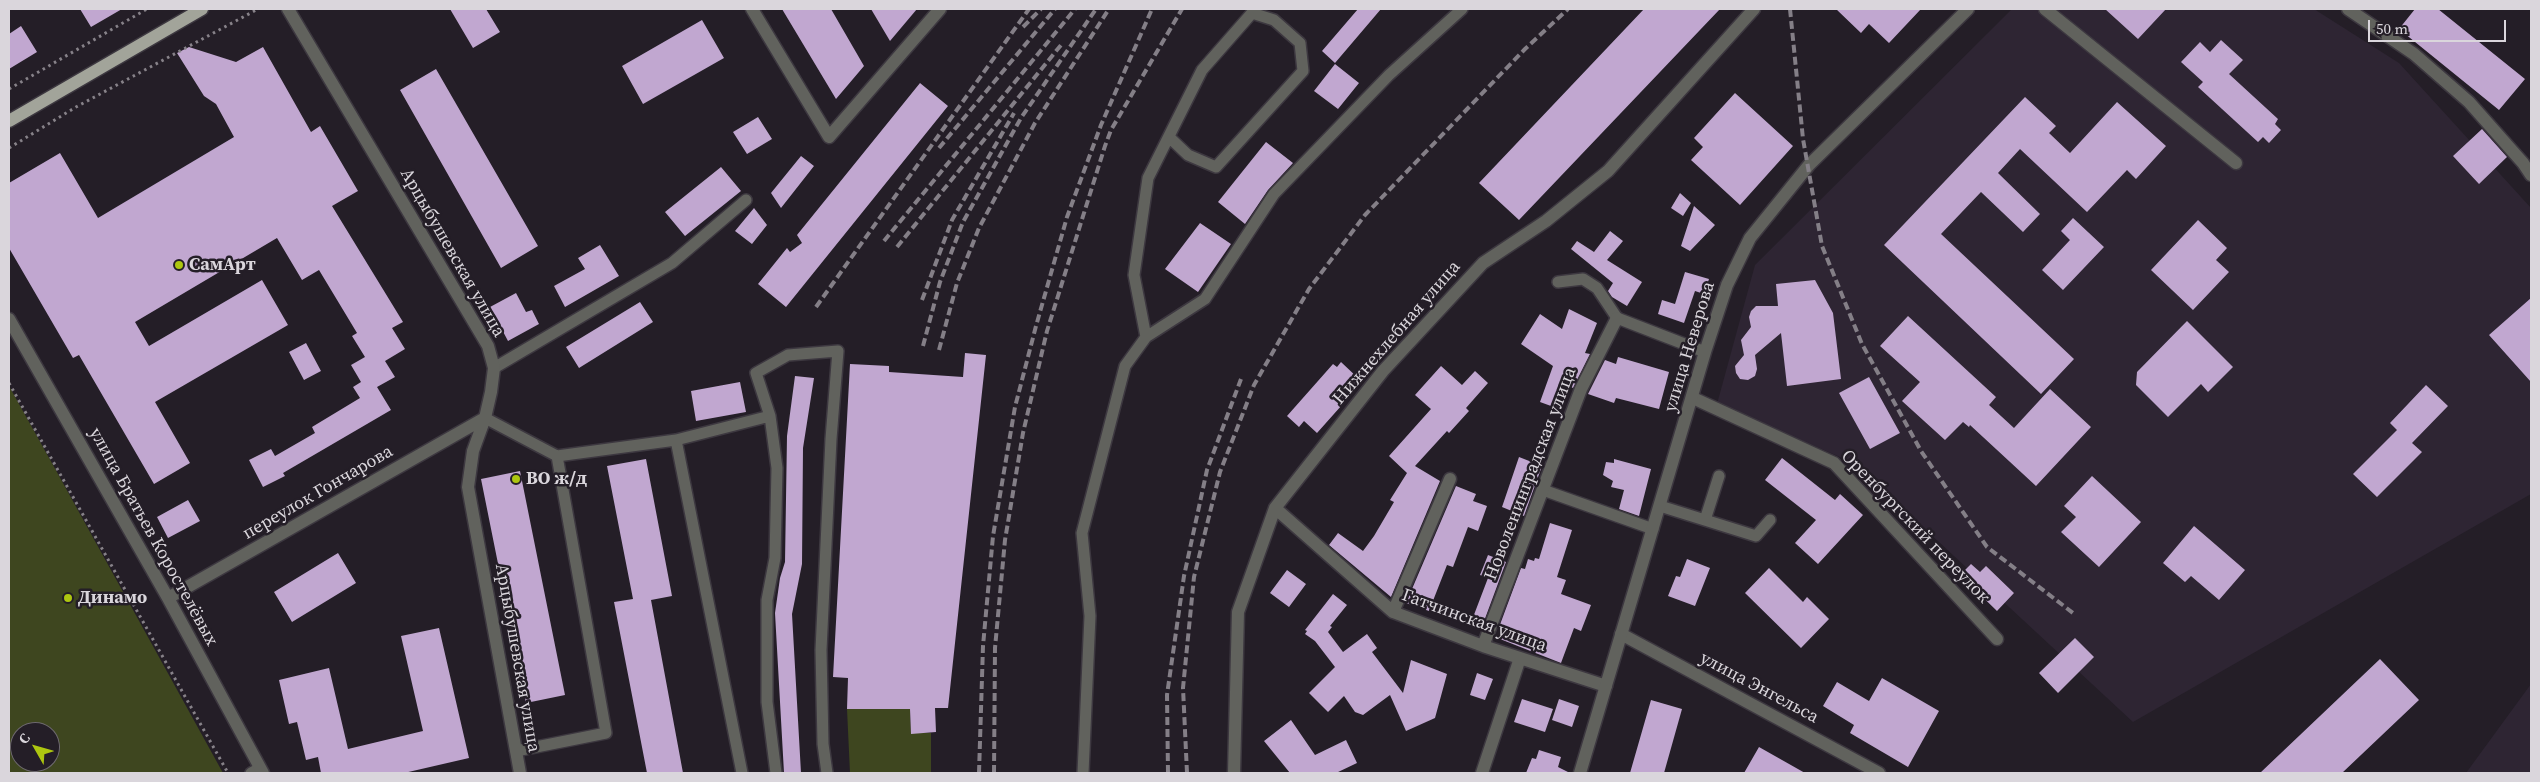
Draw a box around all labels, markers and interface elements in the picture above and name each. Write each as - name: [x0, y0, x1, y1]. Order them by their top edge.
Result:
- scale bar: [2370, 10, 2508, 42]
- text: 50 m: [2376, 18, 2408, 39]
- street label: Арцыбушевская улица: [395, 165, 509, 341]
- place label: СамАрт: [189, 254, 256, 276]
- street label: Нижнехлебная улица: [1329, 257, 1465, 409]
- marker: СамАрт: [173, 259, 185, 271]
- street label: улица Неверова: [1660, 279, 1720, 415]
- street label: Новоленинградская улица: [1480, 364, 1582, 584]
- street label: улица Братьев Коростелёвых: [84, 424, 222, 650]
- street label: переулок Гончарова: [239, 441, 397, 545]
- street label: Оренбургский переулок: [1836, 446, 1994, 608]
- place label: ВО ж/д: [526, 468, 587, 490]
- marker: ВО ж/д: [510, 473, 522, 485]
- street label: Арцыбушевская улица: [490, 562, 544, 754]
- street label: Гатчинская улица: [1399, 585, 1549, 657]
- place label: Динамо: [78, 587, 147, 609]
- marker: Динамо: [62, 592, 74, 604]
- street label: улица Энгельса: [1696, 648, 1822, 728]
- north arrow: [10, 722, 60, 772]
- text: С: [13, 729, 35, 748]

